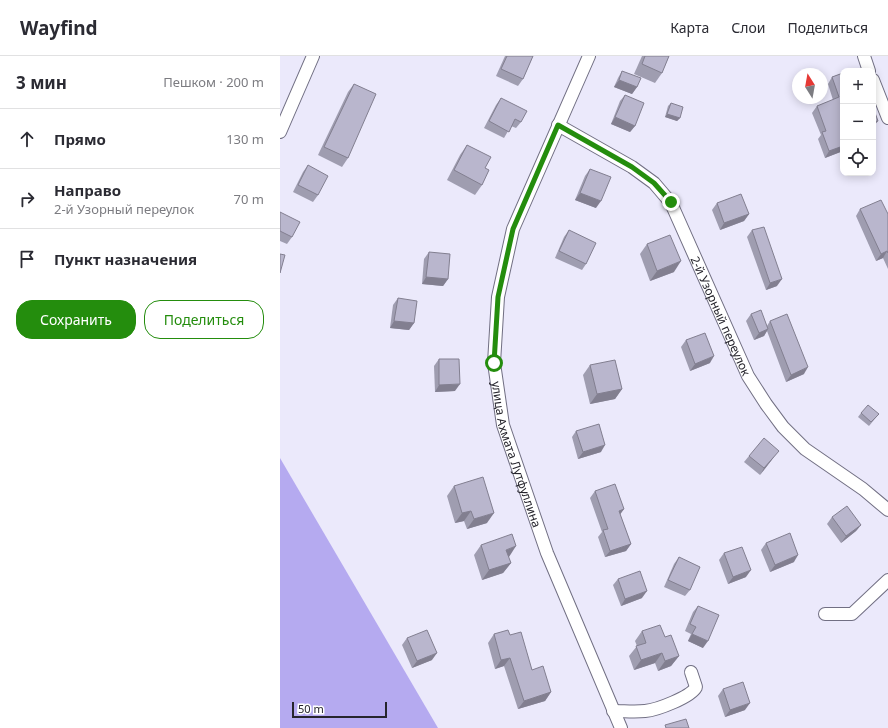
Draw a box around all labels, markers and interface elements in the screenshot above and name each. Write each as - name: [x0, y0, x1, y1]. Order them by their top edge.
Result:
- text: Wayfind: [20, 15, 98, 41]
- text: Карта: [670, 18, 709, 37]
- text: Слои: [731, 18, 765, 37]
- text: Поделиться: [787, 18, 868, 37]
- north arrow: [792, 68, 828, 104]
- map controls: [840, 68, 876, 176]
- button: +: [840, 68, 876, 104]
- text: 3 мин: [16, 71, 67, 94]
- text: Пешком · 200 m: [163, 73, 264, 91]
- button: −: [840, 104, 876, 140]
- icon: ahead: [16, 128, 38, 150]
- text: Прямо: [54, 129, 106, 149]
- text: 130 m: [226, 130, 264, 148]
- button: locate: [840, 140, 876, 176]
- text: Направо: [54, 180, 121, 200]
- icon: right: [16, 188, 38, 210]
- text: 70 m: [234, 190, 264, 208]
- route end: [662, 193, 680, 211]
- text: 2-й Узорный переулок: [54, 200, 194, 218]
- icon: arrive: [16, 248, 38, 270]
- text: Пункт назначения: [54, 249, 197, 269]
- street label: 2-й Узорный переулок: [687, 253, 756, 379]
- button: Сохранить: [16, 300, 136, 339]
- button: Поделиться: [144, 300, 264, 339]
- route start: [485, 354, 503, 372]
- street label: улица Ахмата Лутфуллина: [488, 380, 546, 529]
- scale bar: [292, 700, 387, 719]
- text: 50 m: [298, 701, 324, 716]

